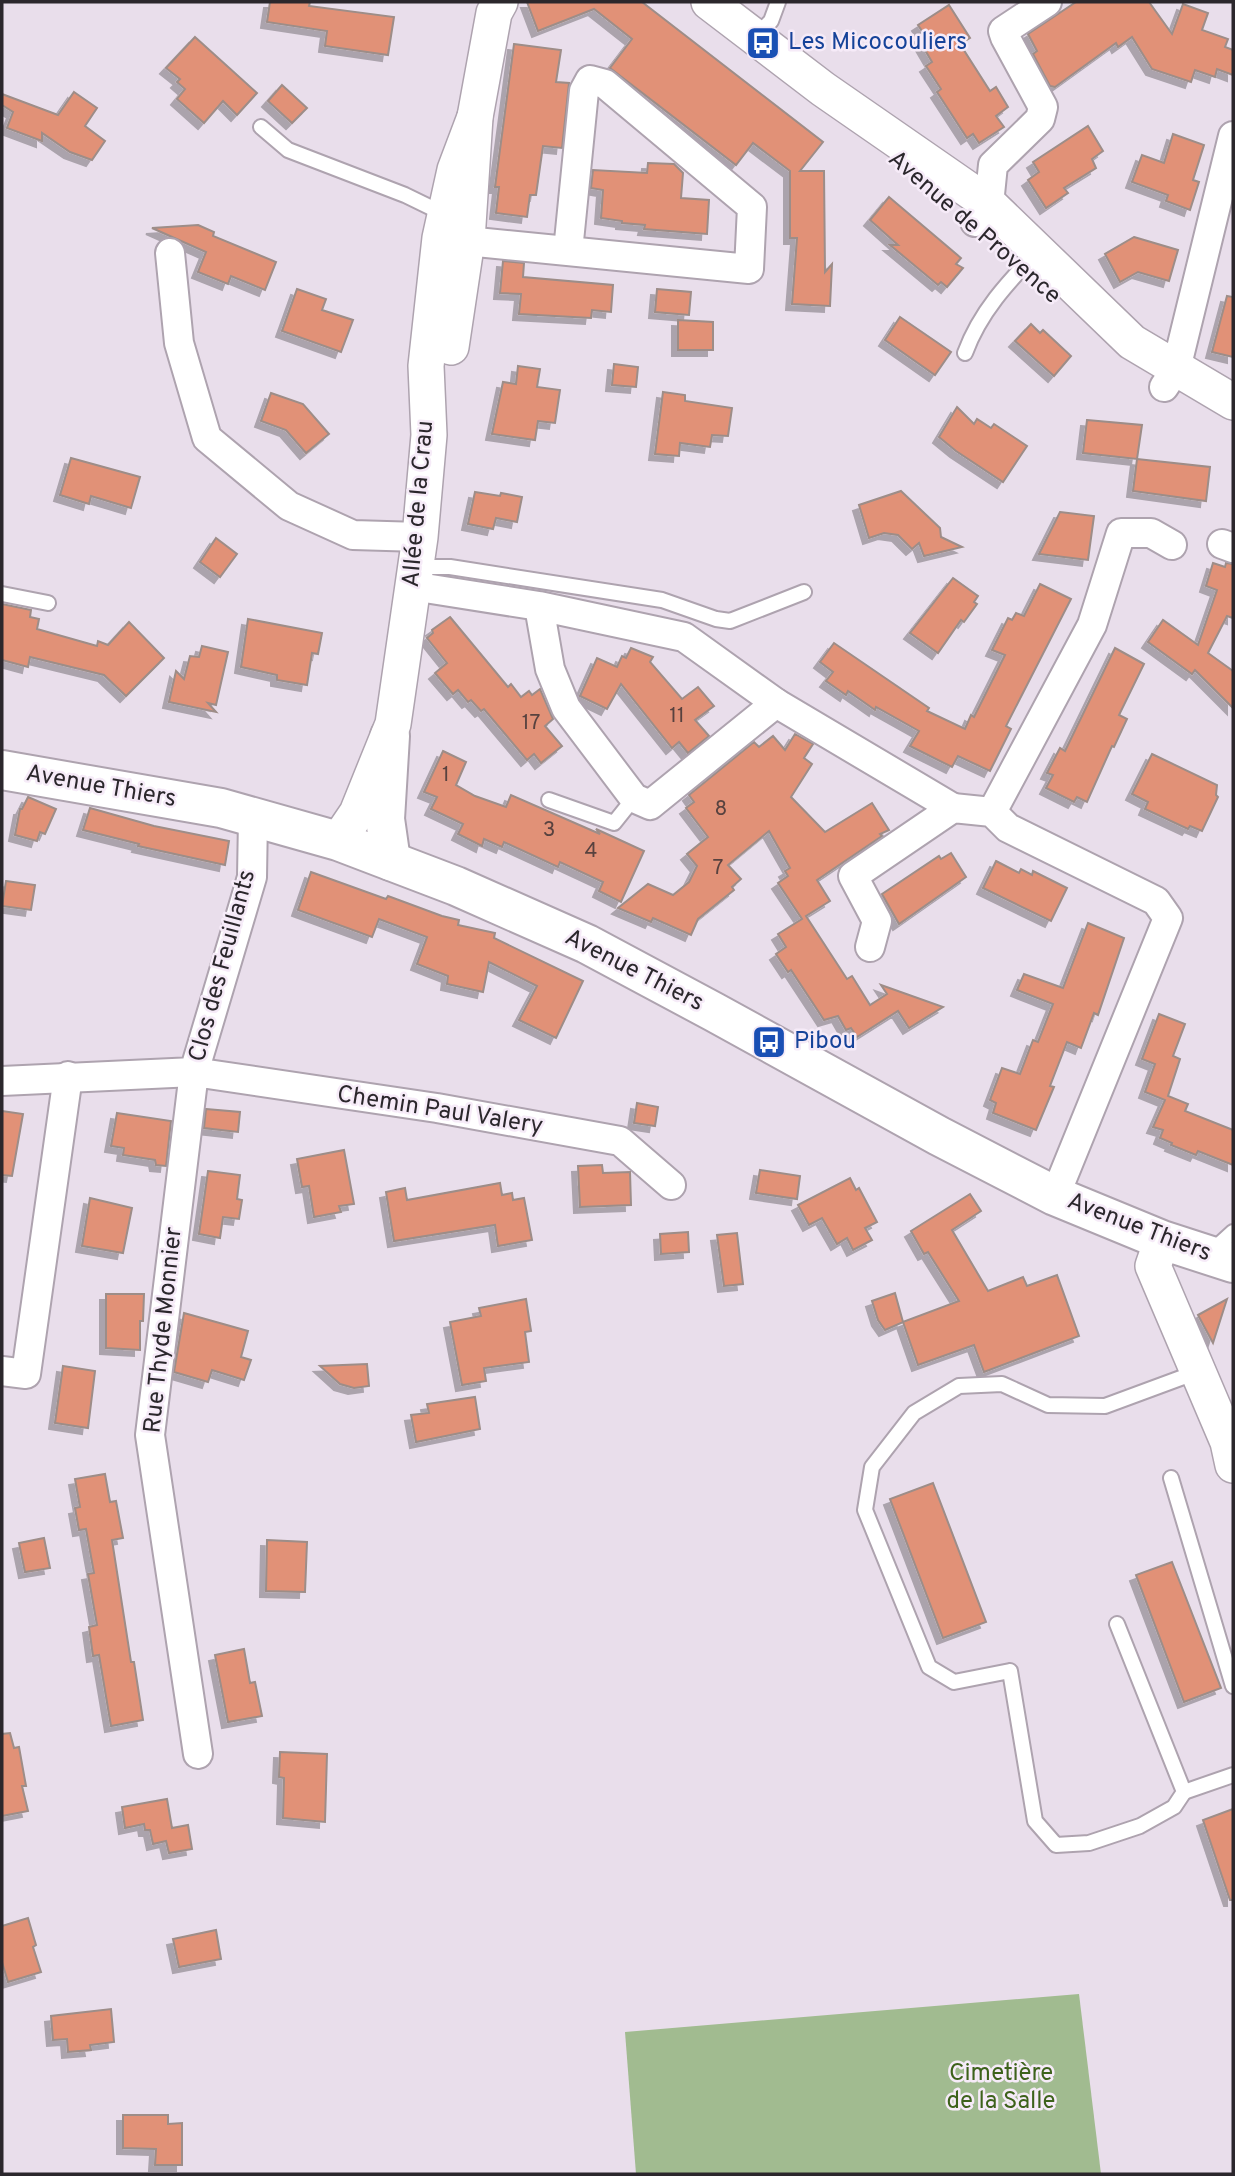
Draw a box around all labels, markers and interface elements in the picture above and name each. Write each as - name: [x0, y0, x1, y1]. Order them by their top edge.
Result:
- bus stop icon: Les Micocouliers: [744, 24, 782, 62]
- place label: Les Micocouliers: [788, 28, 967, 58]
- street label: Avenue de Provence: [881, 145, 1067, 311]
- street label: Allée de la Crau: [397, 419, 441, 589]
- house number: 11: [669, 703, 685, 730]
- house number: 17: [522, 710, 540, 737]
- street label: Avenue Thiers: [24, 759, 178, 815]
- house number: 1: [442, 762, 450, 789]
- house number: 8: [715, 796, 727, 823]
- house number: 3: [543, 817, 555, 844]
- house number: 4: [584, 838, 598, 865]
- house number: 7: [713, 855, 724, 882]
- street label: Clos des Feuillants: [183, 867, 263, 1065]
- street label: Avenue Thiers: [559, 923, 709, 1019]
- bus stop icon: Pibou: [750, 1023, 788, 1061]
- place label: Pibou: [794, 1027, 856, 1057]
- street label: Chemin Paul Valery: [335, 1080, 545, 1142]
- street label: Avenue Thiers: [1063, 1187, 1215, 1269]
- street label: Rue Thyde Monnier: [138, 1225, 190, 1435]
- park label: Cimetière de la Salle: [946, 2059, 1056, 2117]

